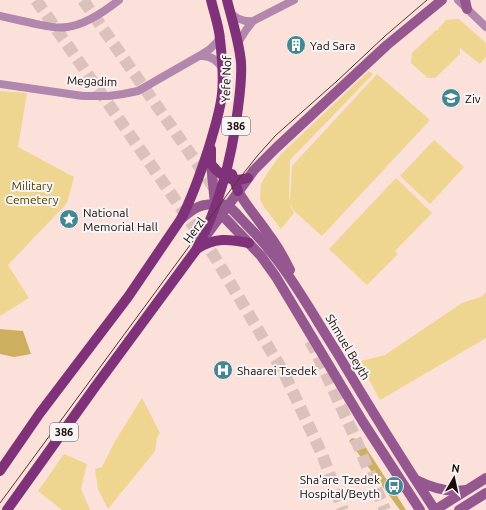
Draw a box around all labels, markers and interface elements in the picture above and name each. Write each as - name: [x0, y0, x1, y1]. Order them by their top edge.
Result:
- building icon: Yad Sara: [285, 34, 307, 56]
- place label: Yad Sara: [310, 39, 356, 52]
- street label: Yefe Nof: [219, 55, 233, 103]
- street label: Megadim: [67, 74, 117, 88]
- school or university icon: Ziv: [440, 87, 462, 109]
- place label: Ziv: [465, 92, 481, 105]
- road number: 386: [222, 117, 250, 135]
- park label: Military Cemetery: [6, 179, 59, 206]
- place label: National Memorial Hall: [83, 206, 158, 233]
- place icon: National Memorial Hall: [58, 208, 80, 230]
- street label: Herzl: [180, 215, 208, 245]
- street label: Shmuel Beyth: [323, 312, 373, 382]
- hospital icon: Shaarei Tsedek: [212, 359, 234, 381]
- place label: Shaarei Tsedek: [237, 364, 317, 377]
- road number: 386: [50, 423, 78, 441]
- north arrow: [434, 458, 474, 498]
- text: N: [451, 462, 461, 475]
- place label: Sha'are Tzedek Hospital/Beyth: [299, 473, 380, 500]
- bus stop icon: Sha'are Tzedek Hospital/Beyth: [383, 475, 405, 497]

